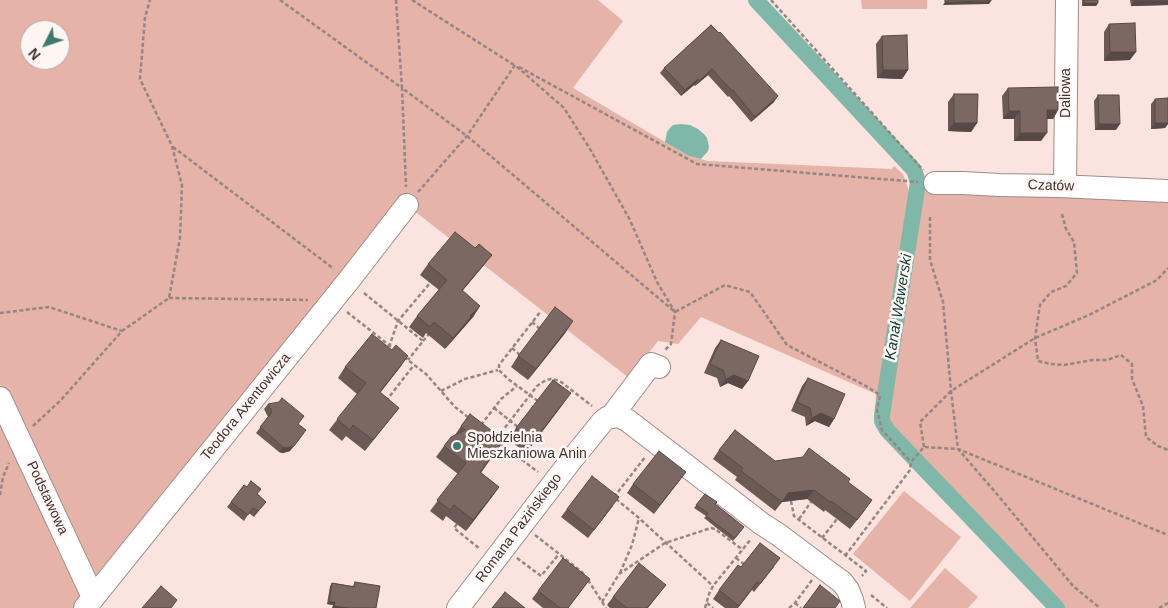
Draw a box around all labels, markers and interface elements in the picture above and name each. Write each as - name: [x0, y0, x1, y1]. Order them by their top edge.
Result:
- north arrow: [20, 20, 70, 70]
- text: N: [25, 45, 44, 63]
- street label: Daliowa: [1058, 68, 1074, 118]
- street label: Czatów: [1027, 177, 1075, 195]
- water label: Kanał Wawerski: [882, 253, 916, 361]
- street label: Teodora Axentowicza: [198, 350, 294, 464]
- place label: Społdzielnia Mieszkaniowa Anin: [467, 430, 587, 462]
- marker: Społdzielnia Mieszkaniowa Anin: [451, 440, 463, 452]
- street label: Podstawowa: [23, 458, 71, 538]
- street label: Romana Pazińskiego: [472, 470, 566, 586]

